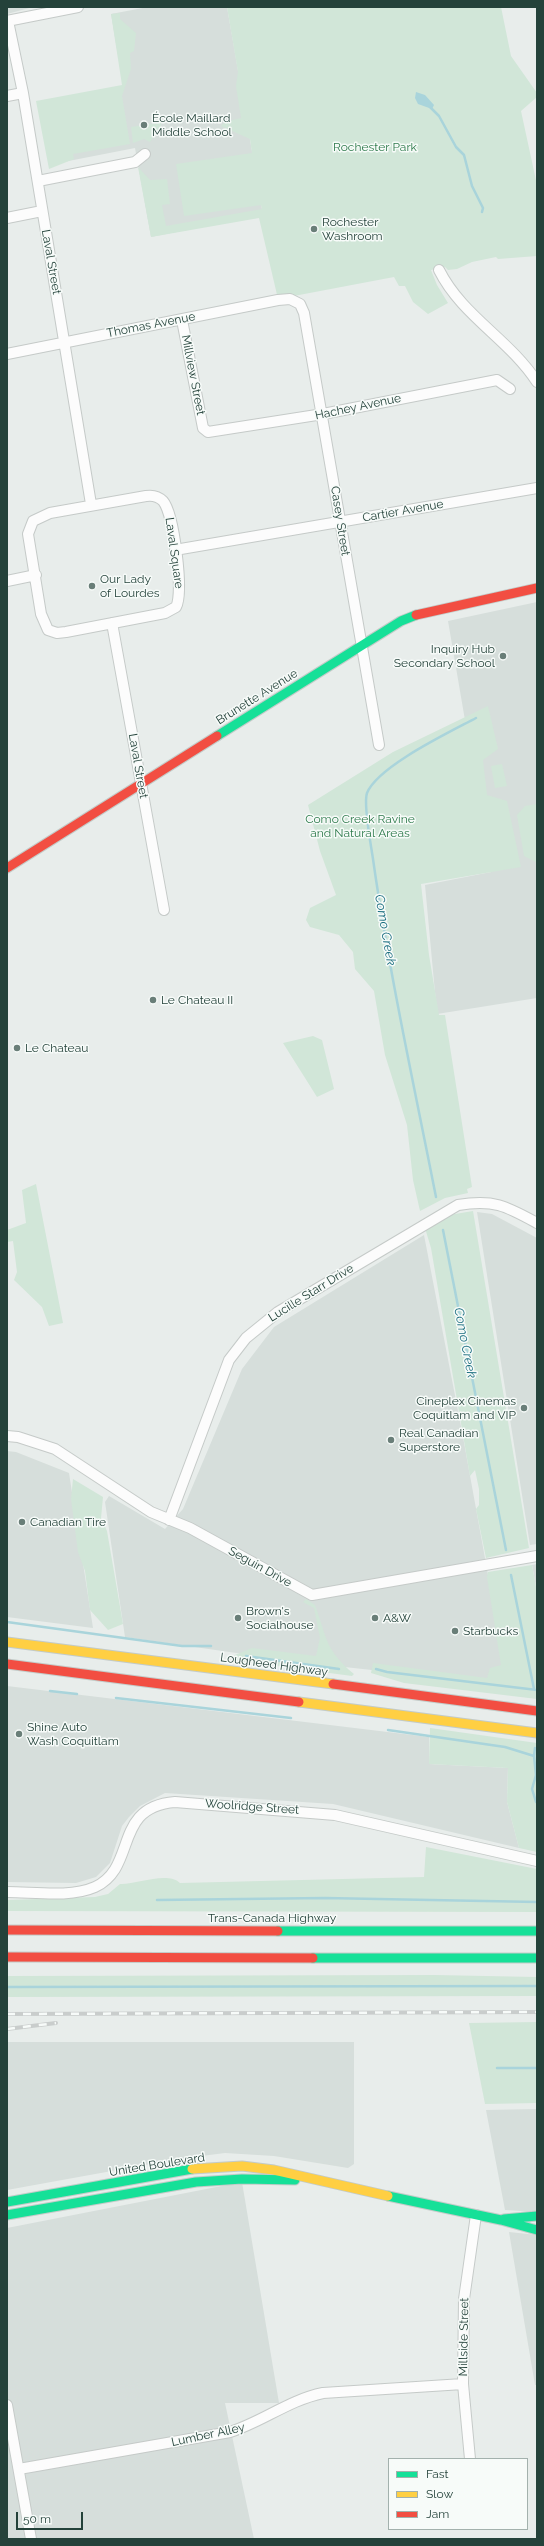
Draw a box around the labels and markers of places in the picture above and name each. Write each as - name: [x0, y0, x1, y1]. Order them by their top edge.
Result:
- place label: École Maillard Middle School: [152, 111, 232, 139]
- marker: École Maillard Middle School: [139, 120, 149, 130]
- place label: Rochester Washroom: [322, 215, 383, 243]
- marker: Rochester Washroom: [309, 224, 319, 234]
- place label: Our Lady of Lourdes: [100, 572, 160, 600]
- marker: Our Lady of Lourdes: [87, 581, 97, 591]
- place label: Inquiry Hub Secondary School: [394, 642, 495, 670]
- marker: Inquiry Hub Secondary School: [498, 651, 508, 661]
- place label: Le Chateau II: [161, 993, 233, 1007]
- marker: Le Chateau II: [148, 995, 158, 1005]
- place label: Le Chateau: [25, 1041, 88, 1055]
- marker: Le Chateau: [12, 1043, 22, 1053]
- place label: Cineplex Cinemas Coquitlam and VIP: [413, 1394, 516, 1422]
- marker: Cineplex Cinemas Coquitlam and VIP: [519, 1403, 529, 1413]
- place label: Real Canadian Superstore: [399, 1426, 478, 1454]
- marker: Real Canadian Superstore: [386, 1435, 396, 1445]
- place label: Canadian Tire: [30, 1515, 106, 1529]
- marker: Canadian Tire: [17, 1517, 27, 1527]
- place label: Brown's Socialhouse: [246, 1604, 314, 1632]
- place label: A&W: [383, 1611, 411, 1625]
- marker: Brown's Socialhouse: [233, 1613, 243, 1623]
- marker: A&W: [370, 1613, 380, 1623]
- place label: Starbucks: [463, 1624, 518, 1638]
- marker: Starbucks: [450, 1626, 460, 1636]
- place label: Shine Auto Wash Coquitlam: [27, 1720, 119, 1748]
- marker: Shine Auto Wash Coquitlam: [14, 1729, 24, 1739]

